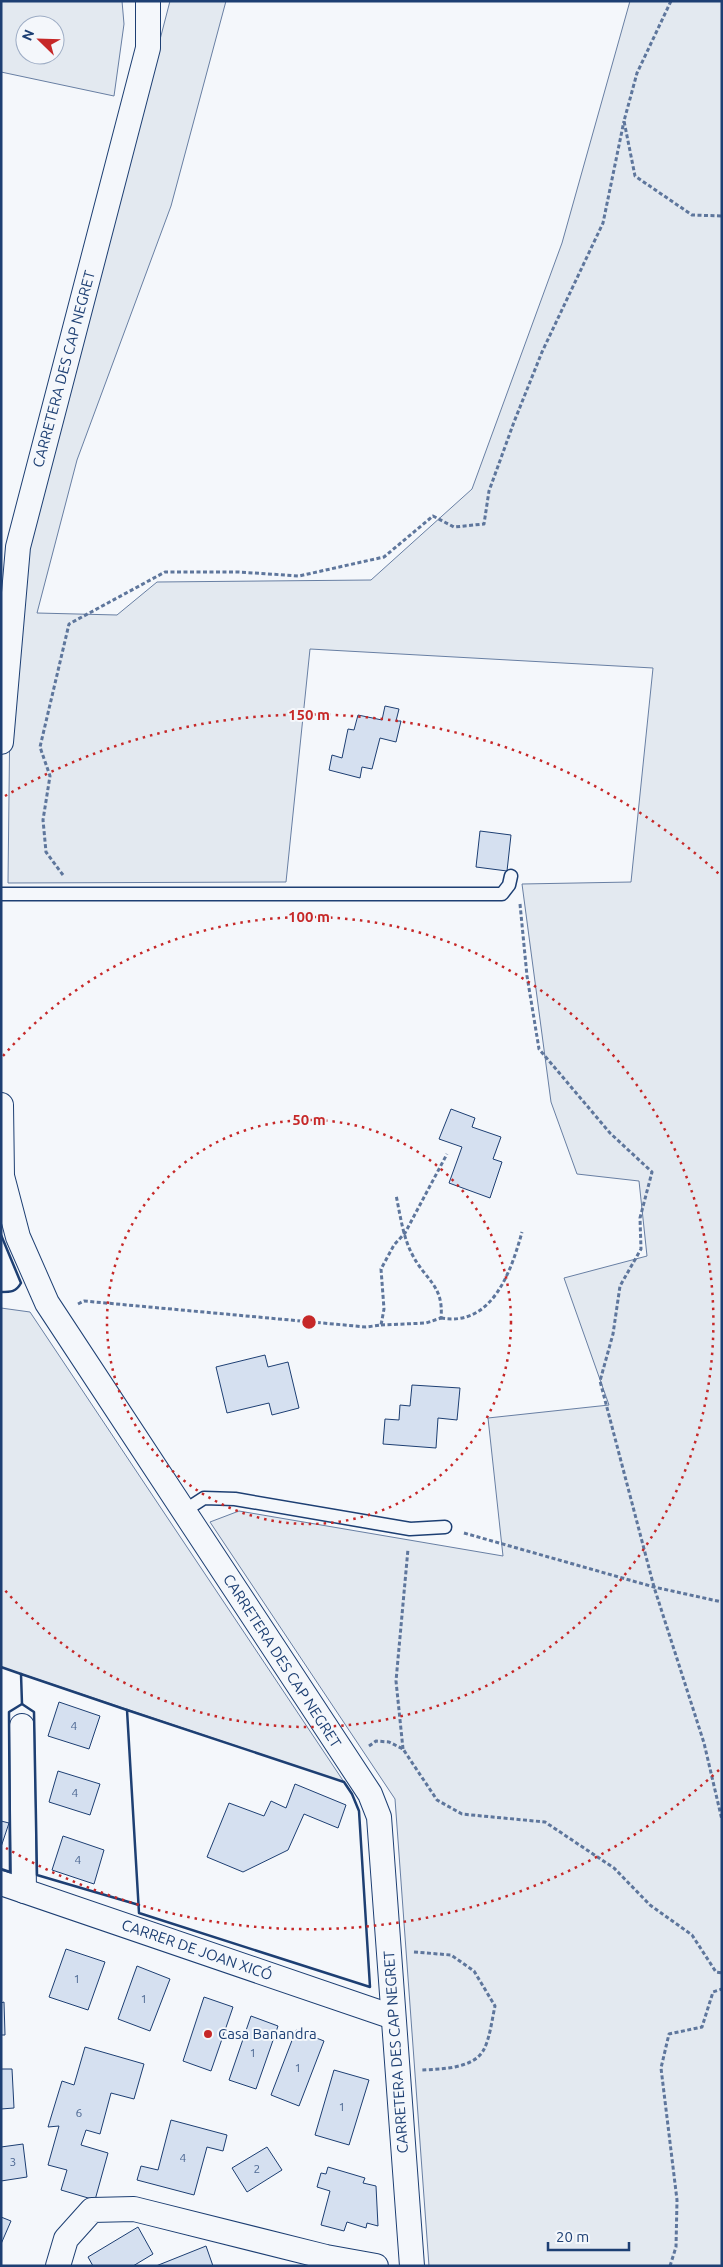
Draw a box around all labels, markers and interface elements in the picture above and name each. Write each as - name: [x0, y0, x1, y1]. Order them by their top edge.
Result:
- north arrow: [15, 15, 65, 65]
- text: N: [19, 27, 37, 43]
- street label: CARRETERA DES CAP NEGRET: [29, 268, 98, 469]
- text: 150 m: [288, 706, 330, 723]
- text: 100 m: [288, 908, 330, 925]
- text: 50 m: [292, 1111, 326, 1128]
- centre of rings: [300, 1313, 318, 1331]
- street label: CARRETERA DES CAP NEGRET: [220, 1571, 345, 1751]
- house number: 4: [71, 1719, 78, 1732]
- house number: 4: [72, 1786, 79, 1799]
- house number: 4: [75, 1853, 82, 1866]
- street label: CARRER DE JOAN XICÓ: [120, 1916, 275, 1983]
- street label: CARRETERA DES CAP NEGRET: [380, 1949, 411, 2154]
- house number: 1: [74, 1972, 80, 1985]
- house number: 1: [141, 1992, 147, 2005]
- place label: Casa Banandra: [218, 2025, 317, 2042]
- marker: Casa Banandra: [202, 2028, 214, 2040]
- house number: 1: [250, 2046, 256, 2059]
- house number: 1: [295, 2061, 301, 2074]
- house number: 1: [339, 2100, 345, 2113]
- house number: 6: [76, 2106, 83, 2119]
- house number: 4: [180, 2151, 187, 2164]
- house number: 3: [10, 2155, 16, 2168]
- house number: 2: [254, 2162, 260, 2175]
- scale bar: [548, 2220, 629, 2252]
- text: 20 m: [556, 2228, 589, 2245]

